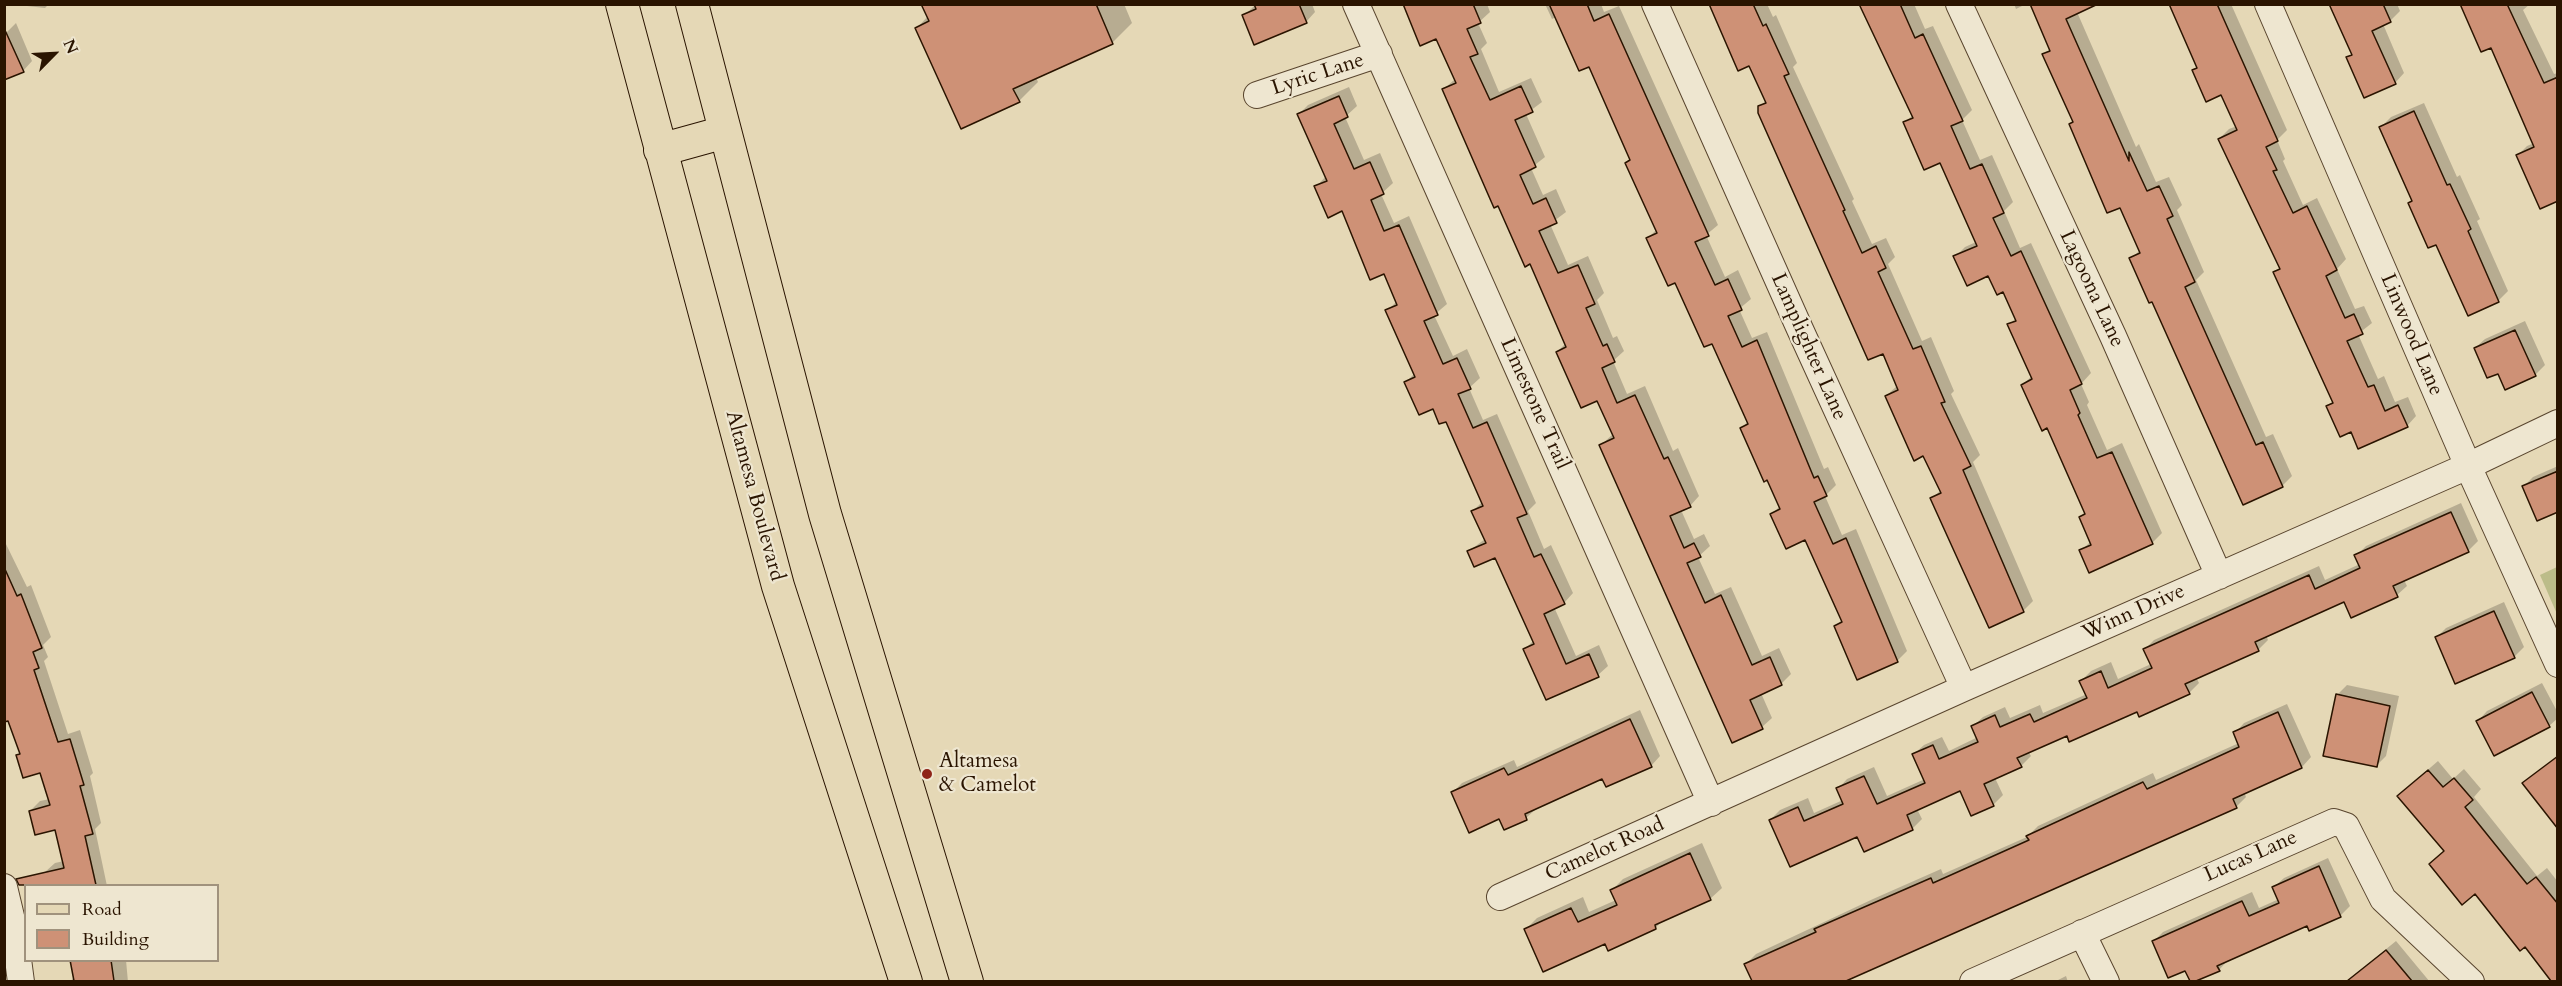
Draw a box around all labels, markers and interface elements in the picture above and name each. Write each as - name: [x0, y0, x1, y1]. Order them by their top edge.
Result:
- north arrow: [24, 24, 84, 84]
- text: N: [58, 36, 83, 57]
- street label: Lyric Lane: [1269, 48, 1367, 102]
- street label: Lagoona Lane: [2053, 227, 2129, 351]
- street label: Lamplighter Lane: [1764, 270, 1852, 424]
- street label: Linwood Lane: [2374, 270, 2448, 400]
- street label: Limestone Trail: [1494, 334, 1574, 474]
- street label: Altamesa Boulevard: [719, 408, 789, 584]
- street label: Winn Drive: [2079, 579, 2189, 647]
- place label: Altamesa & Camelot: [939, 749, 1036, 799]
- marker: Altamesa & Camelot: [920, 767, 934, 781]
- street label: Camelot Road: [1542, 813, 1668, 887]
- street label: Lucas Lane: [2201, 825, 2301, 889]
- legend: [24, 884, 219, 962]
- text: Road: [82, 897, 122, 922]
- text: Building: [82, 927, 149, 952]

